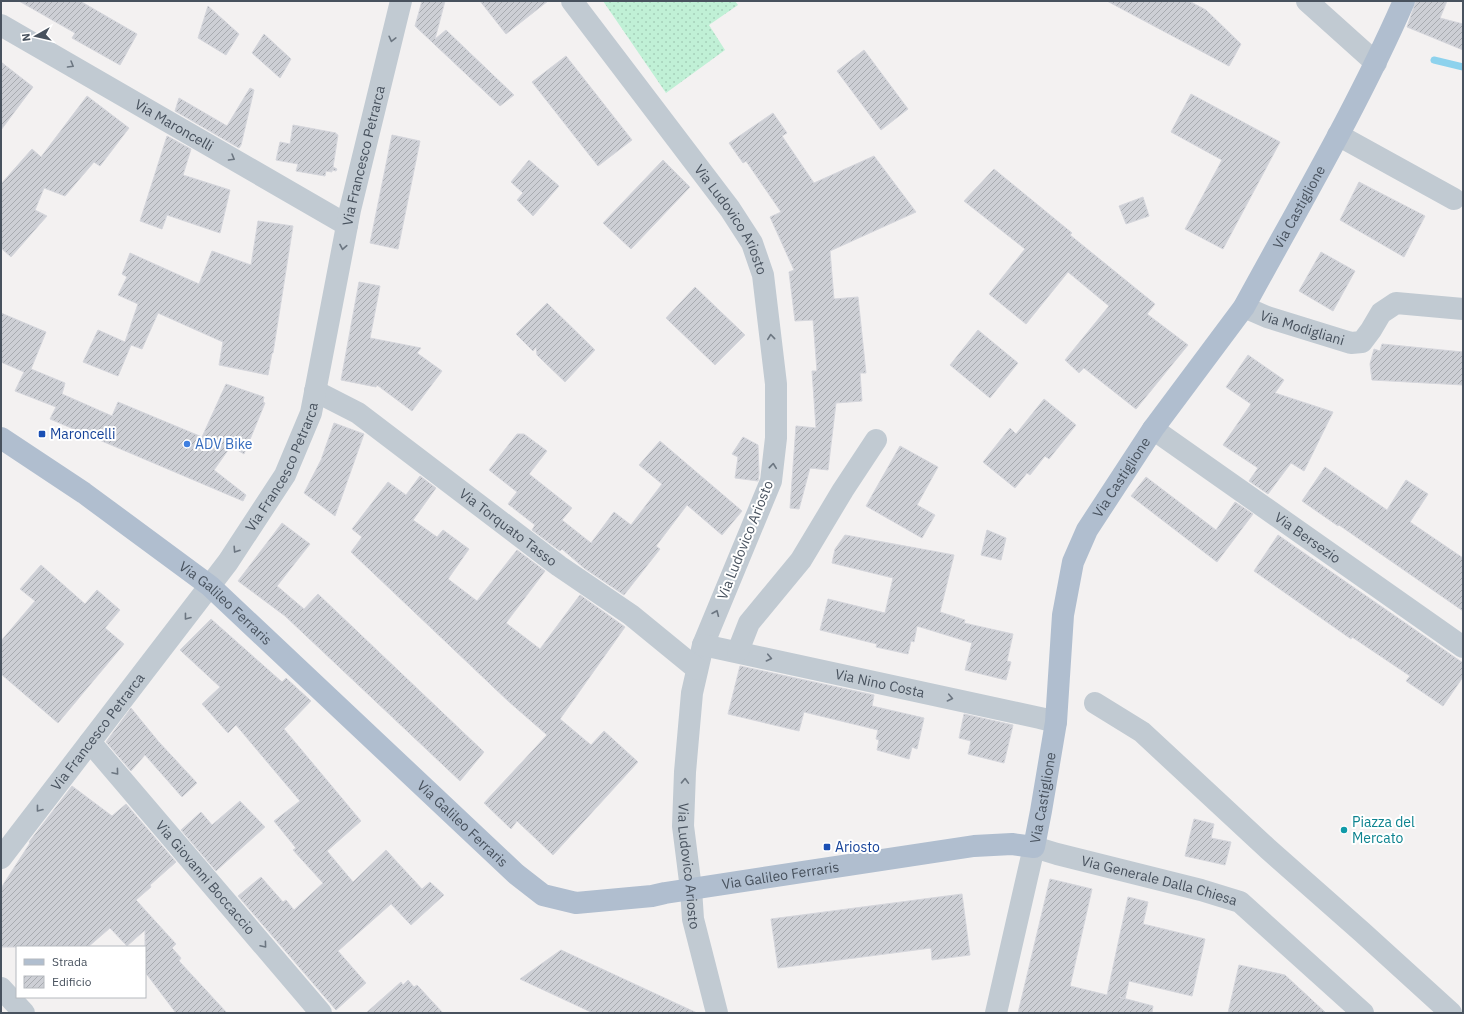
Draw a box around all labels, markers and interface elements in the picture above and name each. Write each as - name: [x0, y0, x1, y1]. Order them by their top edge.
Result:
- north arrow: [16, 16, 56, 56]
- text: N: [19, 32, 34, 42]
- one-way arrow: [388, 36, 396, 42]
- one-way arrow: [67, 61, 74, 68]
- street label: Via Francesco Petrarca: [338, 83, 389, 227]
- street label: Via Maroncelli: [131, 95, 217, 155]
- one-way arrow: [228, 154, 235, 161]
- street label: Via Ludovico Ariosto: [690, 161, 771, 277]
- street label: Via Castiglione: [1269, 162, 1329, 252]
- one-way arrow: [339, 244, 348, 250]
- street label: Via Modigliani: [1257, 306, 1347, 349]
- one-way arrow: [767, 334, 776, 340]
- street label: Via Francesco Petrarca: [241, 400, 322, 535]
- place label: Maroncelli: [50, 425, 115, 443]
- marker: Maroncelli: [37, 429, 47, 439]
- street label: Via Castiglione: [1089, 433, 1154, 521]
- place label: ADV Bike: [195, 435, 253, 453]
- marker: ADV Bike: [182, 439, 192, 449]
- one-way arrow: [768, 463, 777, 469]
- street label: Via Ludovico Ariosto: [713, 478, 777, 602]
- street label: Via Torquato Tasso: [456, 484, 561, 570]
- street label: Via Bersezio: [1271, 508, 1344, 567]
- one-way arrow: [234, 546, 241, 553]
- street label: Via Galileo Ferraris: [175, 557, 276, 649]
- one-way arrow: [711, 609, 719, 616]
- one-way arrow: [184, 612, 191, 619]
- one-way arrow: [766, 653, 772, 661]
- street label: Via Nino Costa: [834, 665, 927, 702]
- street label: Via Francesco Petrarca: [47, 669, 149, 794]
- one-way arrow: [947, 693, 953, 701]
- street label: Via Castiglione: [1026, 751, 1060, 845]
- one-way arrow: [111, 767, 118, 775]
- street label: Via Galileo Ferraris: [413, 777, 512, 871]
- one-way arrow: [680, 778, 689, 784]
- street label: Via Ludovico Ariosto: [674, 802, 704, 931]
- one-way arrow: [37, 804, 44, 811]
- place label: Piazza del Mercato: [1352, 813, 1415, 847]
- street label: Via Giovanni Boccaccio: [152, 817, 259, 938]
- marker: Piazza del Mercato: [1339, 825, 1349, 835]
- place label: Ariosto: [835, 838, 880, 856]
- marker: Ariosto: [822, 842, 832, 852]
- street label: Via Generale Dalla Chiesa: [1079, 851, 1240, 910]
- street label: Via Galileo Ferraris: [721, 858, 840, 893]
- one-way arrow: [259, 941, 266, 948]
- legend: [16, 946, 146, 998]
- text: Strada: [52, 954, 88, 969]
- text: Edificio: [52, 974, 92, 989]

